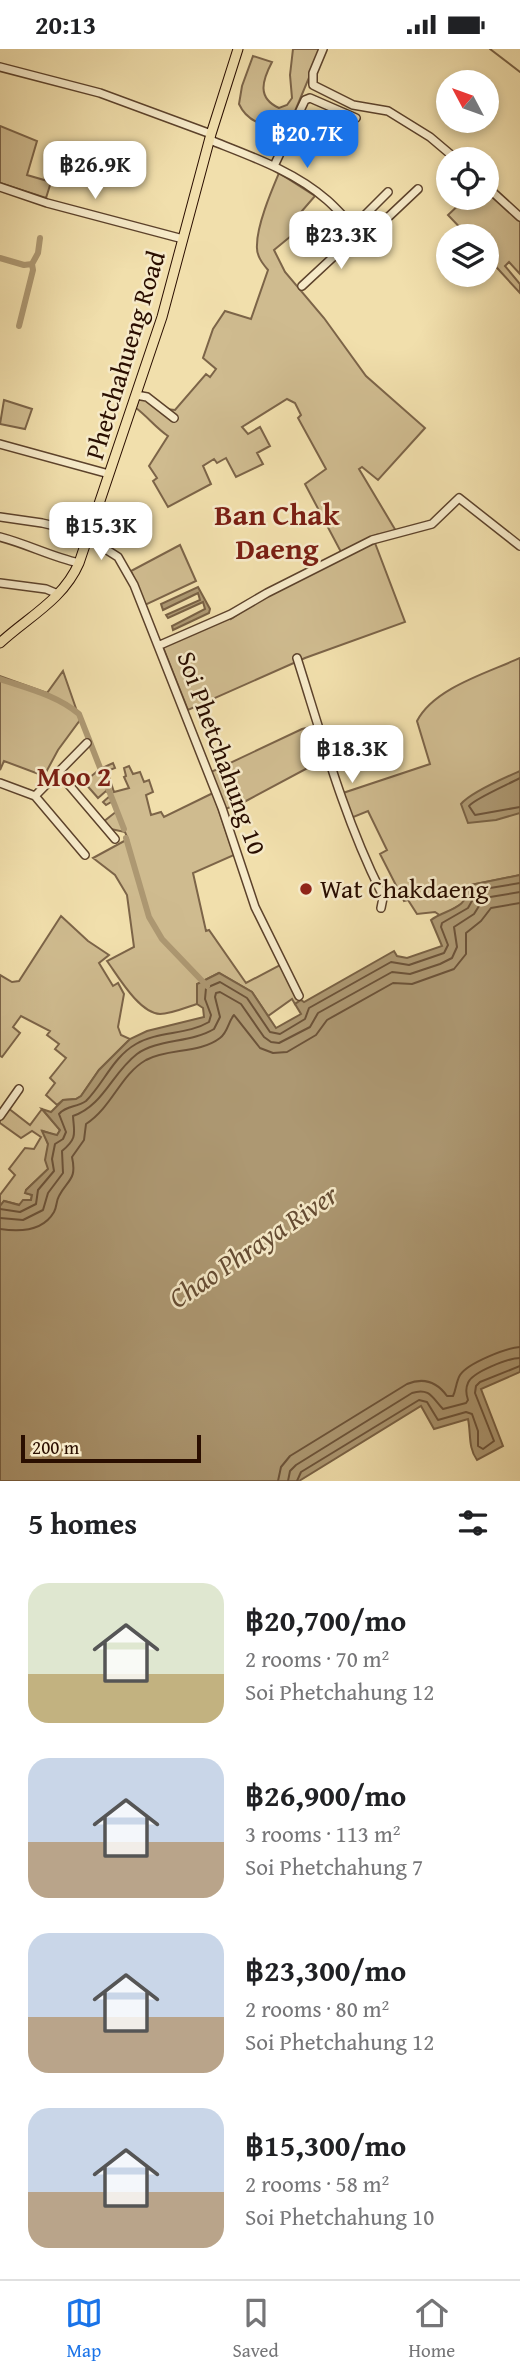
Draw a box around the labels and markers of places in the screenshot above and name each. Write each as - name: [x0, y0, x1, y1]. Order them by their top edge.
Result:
- pin: ฿20.7K: [250, 110, 364, 170]
- pin: ฿26.9K: [38, 141, 152, 201]
- pin: ฿23.3K: [284, 211, 398, 271]
- pin: ฿15.3K: [44, 503, 158, 562]
- pin: ฿18.3K: [295, 725, 409, 785]
- place label: Wat Chakdaeng: [320, 869, 488, 908]
- marker: Wat Chakdaeng: [298, 881, 314, 897]

